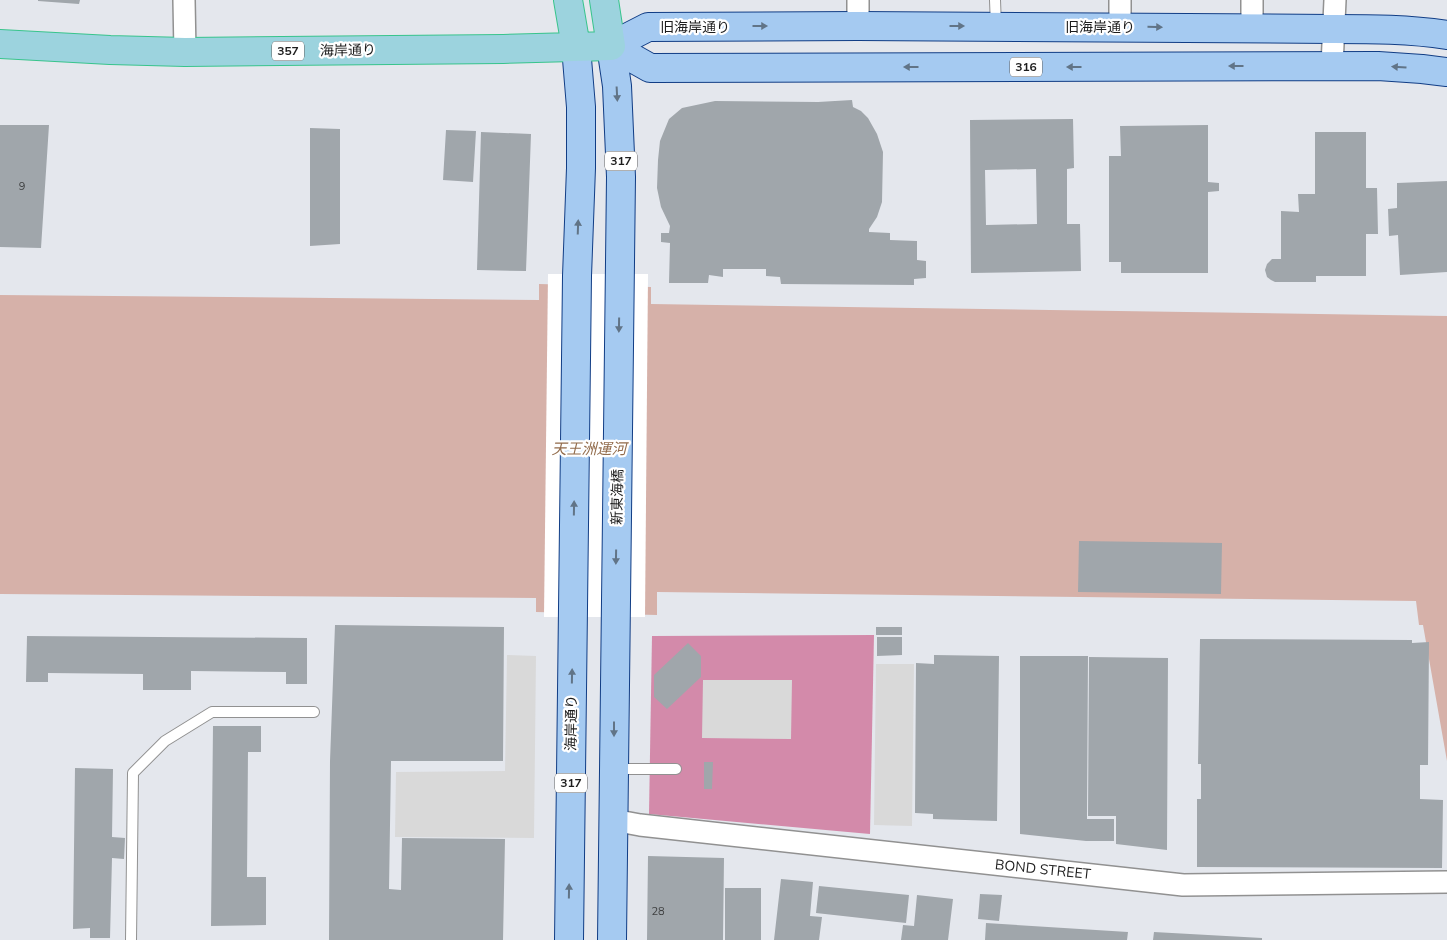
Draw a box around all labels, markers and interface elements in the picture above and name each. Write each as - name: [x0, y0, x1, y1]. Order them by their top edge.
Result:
- street label: 旧海岸通り: [660, 18, 730, 36]
- street label: 旧海岸通り: [1065, 18, 1135, 36]
- one-way arrow: [752, 22, 768, 30]
- one-way arrow: [949, 22, 965, 30]
- one-way arrow: [1147, 23, 1163, 31]
- road number: 357: [272, 41, 304, 60]
- street label: 海岸通り: [320, 41, 376, 59]
- road number: 316: [1010, 58, 1042, 76]
- one-way arrow: [1228, 62, 1244, 70]
- one-way arrow: [903, 63, 919, 71]
- one-way arrow: [1065, 63, 1081, 71]
- one-way arrow: [1390, 63, 1406, 71]
- one-way arrow: [614, 86, 622, 102]
- road number: 317: [605, 152, 637, 170]
- house number: 9: [19, 179, 25, 193]
- one-way arrow: [575, 219, 583, 235]
- one-way arrow: [615, 317, 623, 333]
- water label: 天王洲運河: [551, 439, 629, 458]
- street label: 新東海橋: [608, 469, 626, 525]
- one-way arrow: [570, 500, 578, 516]
- one-way arrow: [612, 550, 620, 566]
- one-way arrow: [568, 668, 576, 684]
- street label: 海岸通り: [562, 695, 580, 751]
- one-way arrow: [610, 721, 618, 737]
- road number: 317: [555, 774, 587, 792]
- street label: BOND STREET: [994, 855, 1092, 883]
- one-way arrow: [565, 883, 573, 899]
- house number: 28: [651, 904, 665, 918]

